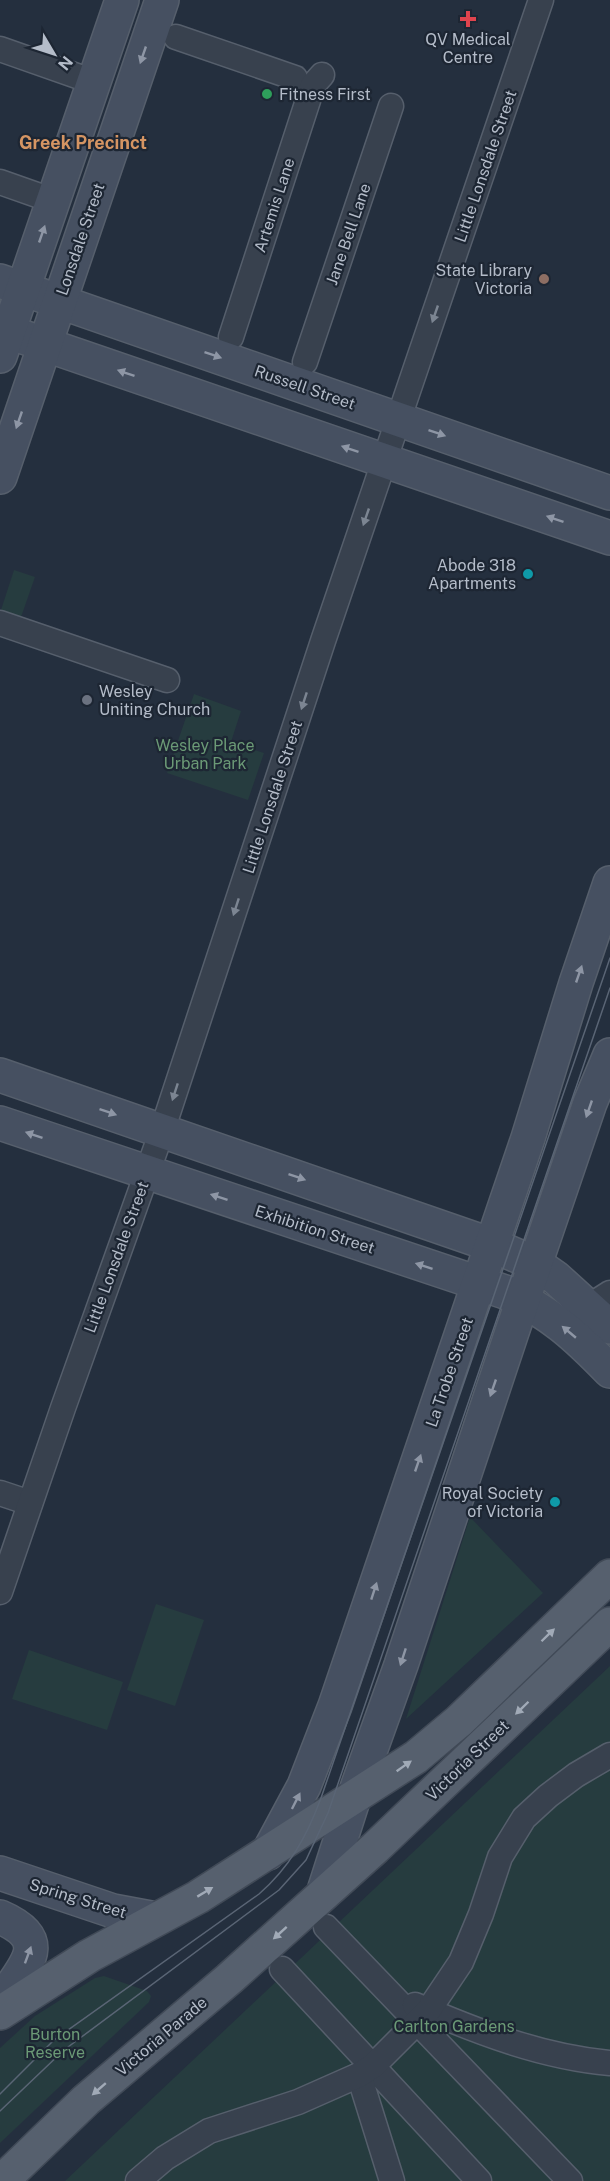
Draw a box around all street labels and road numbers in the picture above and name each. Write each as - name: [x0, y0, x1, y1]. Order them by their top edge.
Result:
- street label: Little Lonsdale Street: [450, 88, 520, 245]
- street label: Artemis Lane: [250, 155, 299, 255]
- street label: Lonsdale Street: [52, 180, 109, 298]
- street label: Jane Bell Lane: [322, 181, 375, 288]
- street label: Russell Street: [252, 361, 358, 414]
- street label: Little Lonsdale Street: [239, 718, 306, 876]
- street label: Little Lonsdale Street: [80, 1179, 153, 1336]
- street label: Exhibition Street: [253, 1201, 377, 1258]
- street label: La Trobe Street: [422, 1315, 477, 1430]
- street label: Victoria Street: [422, 1716, 513, 1805]
- street label: Spring Street: [27, 1875, 129, 1922]
- street label: Victoria Parade: [112, 1993, 211, 2080]

